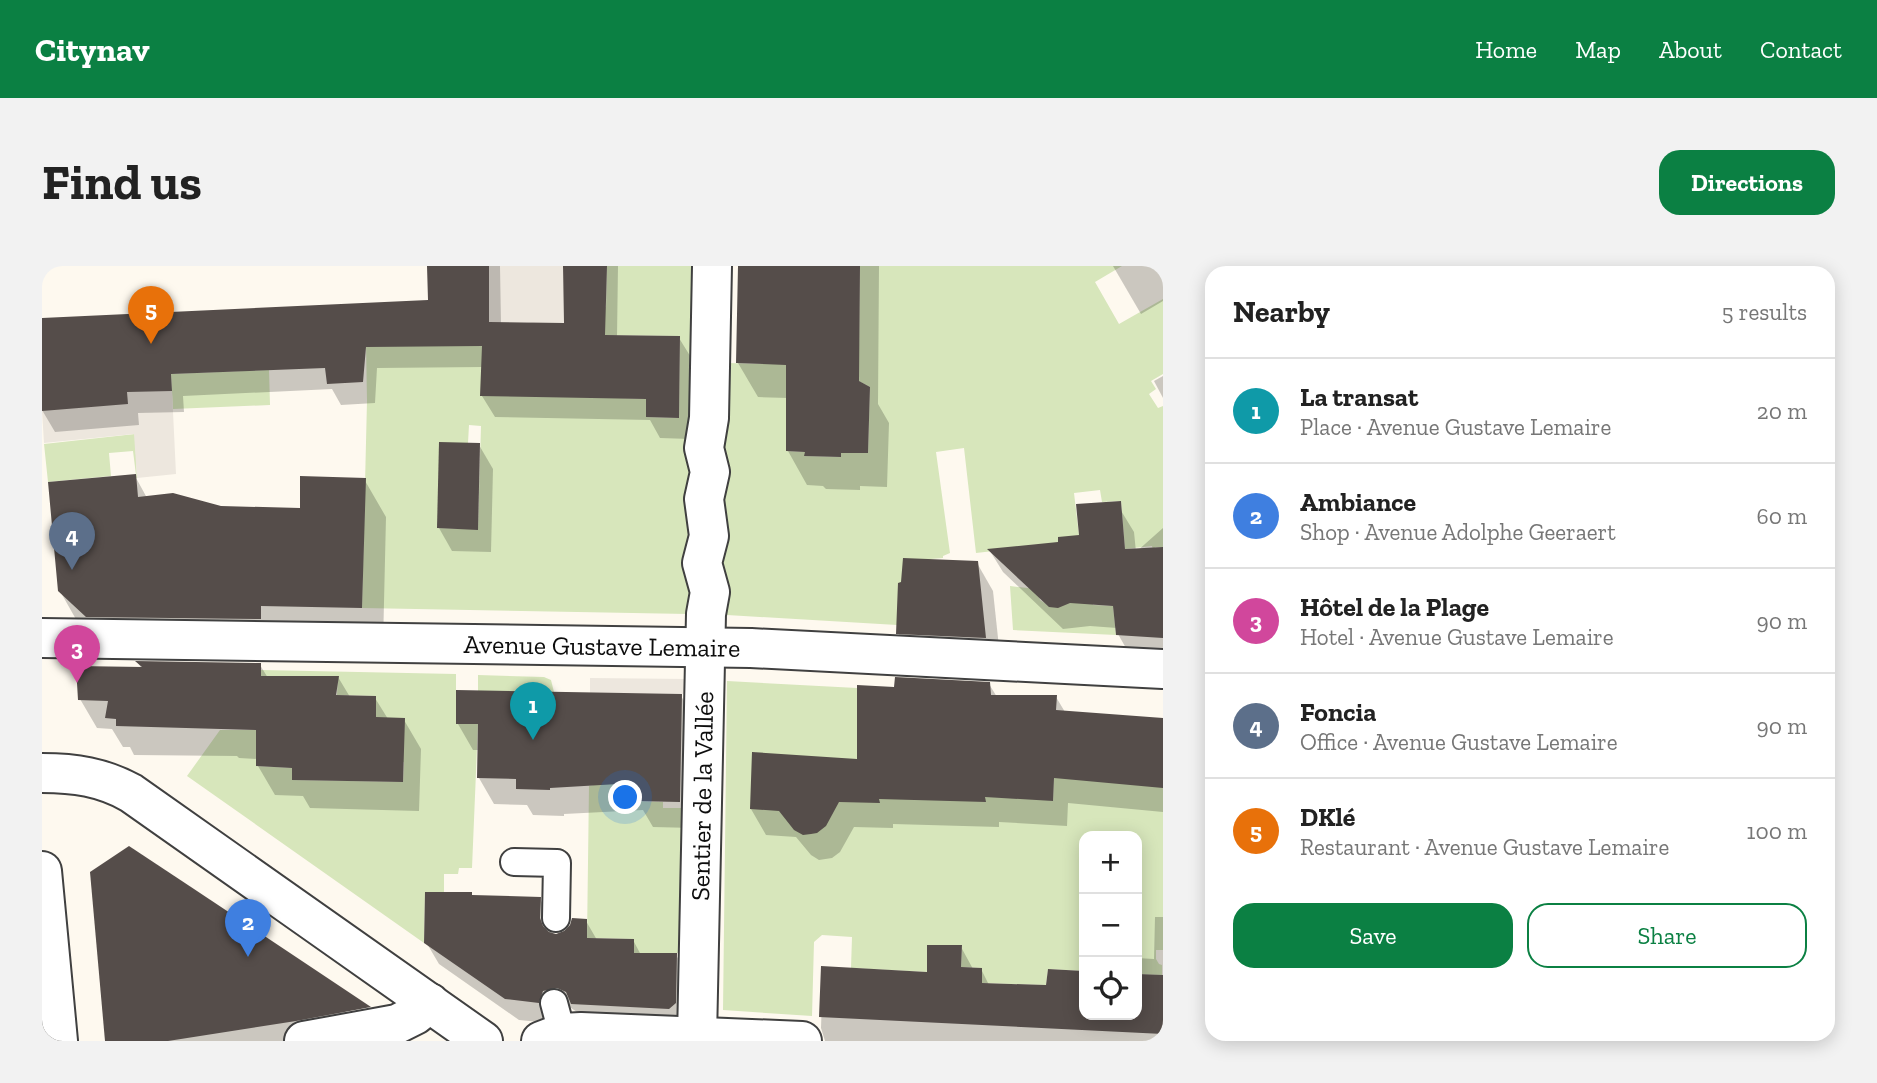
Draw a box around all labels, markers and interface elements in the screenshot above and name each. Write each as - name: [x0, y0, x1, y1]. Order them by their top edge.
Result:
- text: Citynav: [35, 30, 150, 69]
- text: Home: [1475, 35, 1537, 64]
- text: Map: [1575, 35, 1621, 64]
- text: About: [1659, 35, 1722, 64]
- text: Contact: [1760, 35, 1842, 64]
- button: Directions: [1659, 150, 1835, 215]
- text: Find us: [42, 153, 202, 212]
- pin: 5: [128, 286, 174, 344]
- text: Nearby: [1233, 294, 1330, 330]
- text: 5 results: [1722, 298, 1807, 326]
- text: La transat: [1300, 381, 1418, 413]
- text: 1: [1251, 397, 1261, 425]
- text: 20 m: [1757, 397, 1807, 425]
- text: Place · Avenue Gustave Lemaire: [1300, 413, 1611, 441]
- text: Ambiance: [1300, 486, 1416, 518]
- text: 2: [1250, 502, 1262, 530]
- text: 60 m: [1756, 502, 1807, 530]
- pin: 4: [49, 512, 95, 570]
- text: Shop · Avenue Adolphe Geeraert: [1300, 518, 1616, 546]
- text: Hôtel de la Plage: [1300, 591, 1489, 623]
- text: 3: [1250, 607, 1262, 635]
- text: 90 m: [1756, 607, 1807, 635]
- text: Hotel · Avenue Gustave Lemaire: [1300, 623, 1614, 651]
- pin: 3: [54, 625, 100, 683]
- street label: Avenue Gustave Lemaire: [463, 628, 741, 664]
- pin: 1: [510, 682, 556, 740]
- street label: Sentier de la Vallée: [684, 691, 720, 901]
- text: Foncia: [1300, 696, 1377, 728]
- text: 4: [1249, 712, 1263, 740]
- text: 90 m: [1756, 712, 1807, 740]
- text: Office · Avenue Gustave Lemaire: [1300, 728, 1618, 756]
- your location: [608, 780, 642, 814]
- text: DKlé: [1300, 801, 1355, 833]
- text: 5: [1250, 817, 1262, 845]
- text: 100 m: [1747, 817, 1807, 845]
- map controls: [1079, 831, 1142, 1020]
- button: +: [1079, 831, 1142, 894]
- text: Restaurant · Avenue Gustave Lemaire: [1300, 833, 1669, 861]
- button: −: [1079, 894, 1142, 957]
- pin: 2: [225, 899, 271, 957]
- button: Save: [1233, 903, 1513, 968]
- button: Share: [1527, 903, 1807, 968]
- button: locate: [1079, 957, 1142, 1020]

